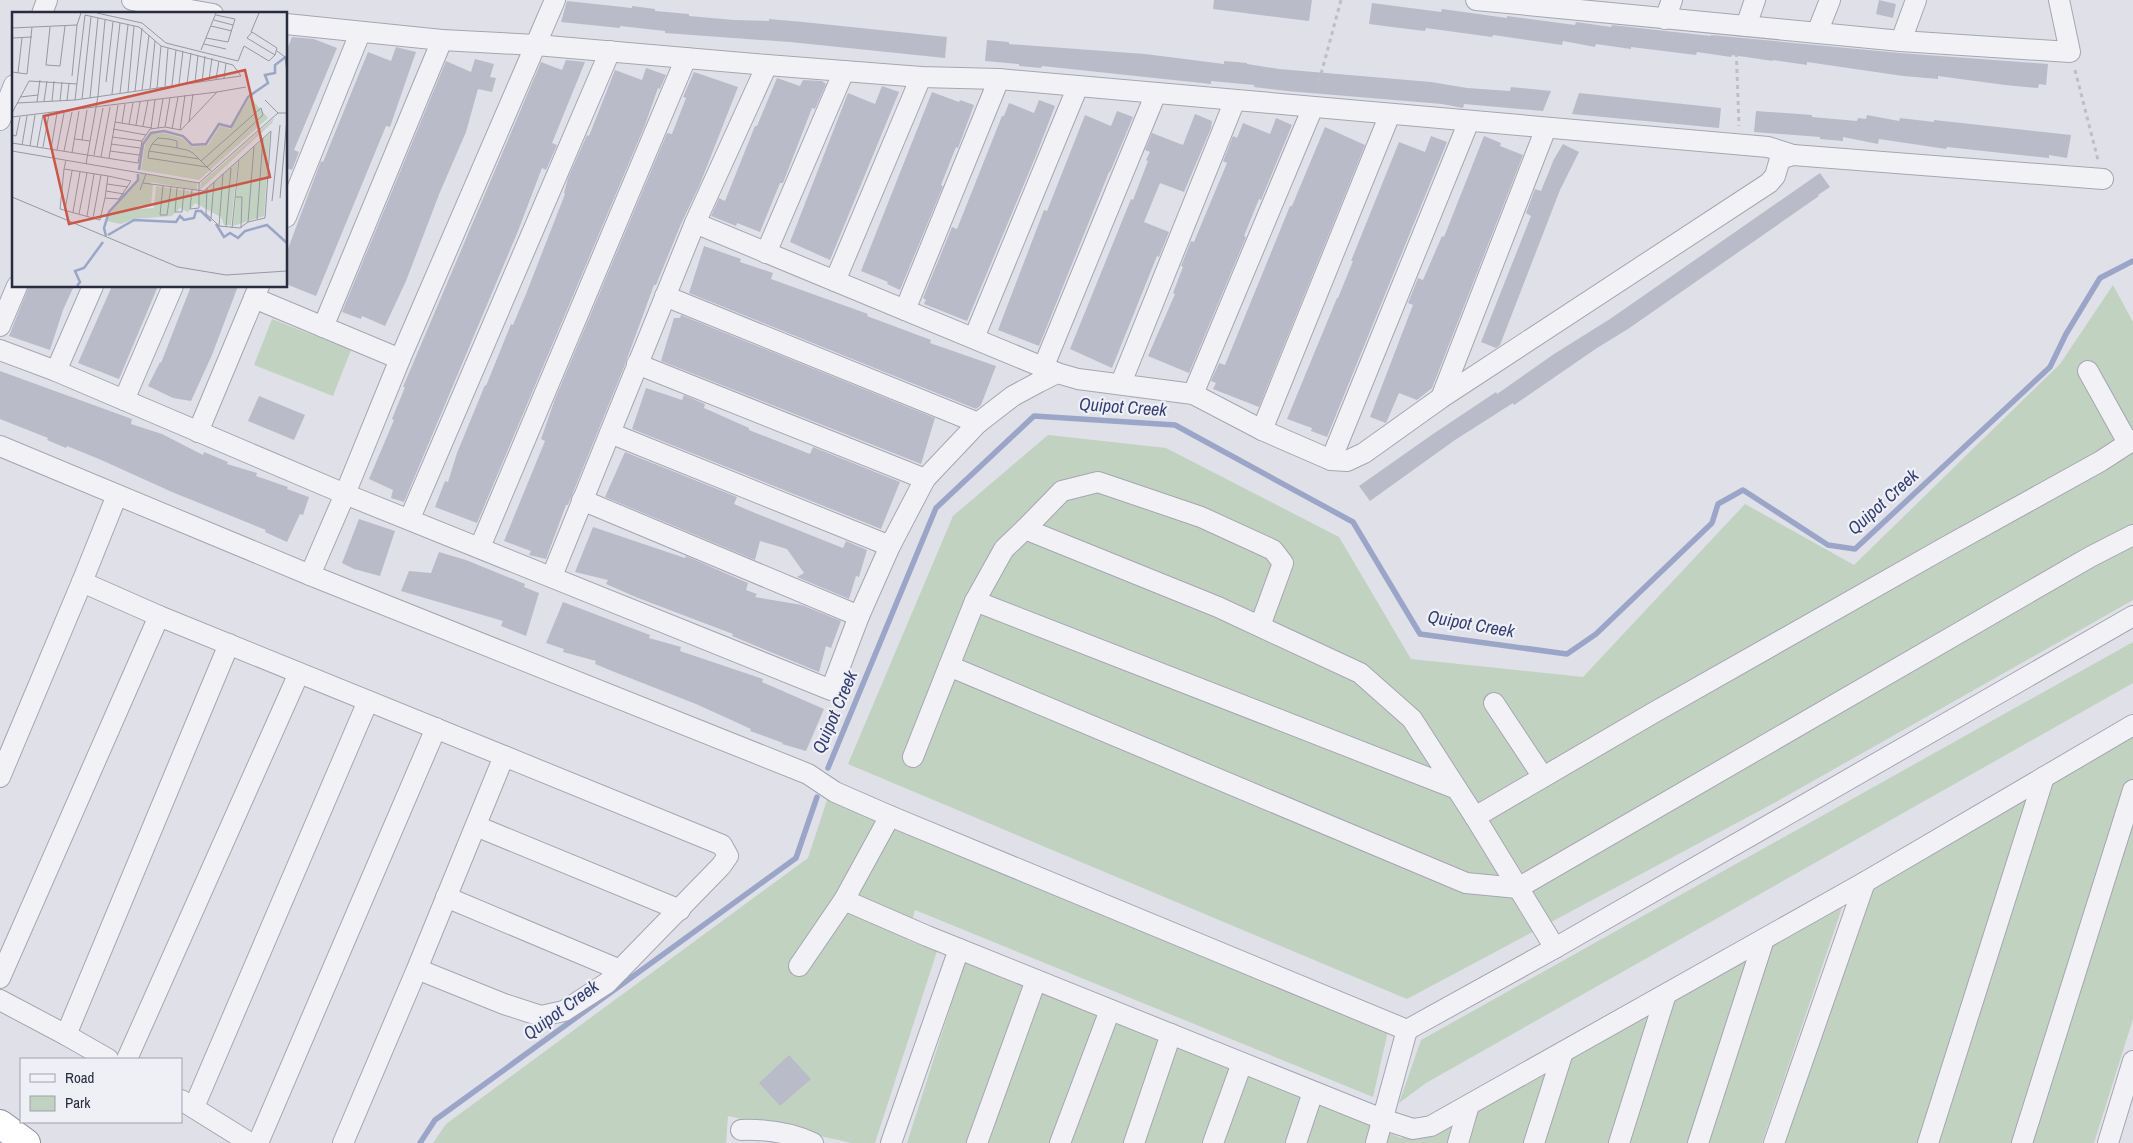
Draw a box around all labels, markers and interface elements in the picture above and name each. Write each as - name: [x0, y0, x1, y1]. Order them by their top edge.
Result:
- inset map: [12, 12, 288, 288]
- water label: Quipot Creek: [1078, 391, 1168, 422]
- water label: Quipot Creek: [1842, 463, 1924, 540]
- water label: Quipot Creek: [1426, 604, 1517, 644]
- water label: Quipot Creek: [806, 666, 863, 757]
- water label: Quipot Creek: [518, 973, 604, 1046]
- legend: [20, 1058, 182, 1123]
- text: Road: [65, 1067, 94, 1088]
- text: Park: [65, 1092, 91, 1113]

